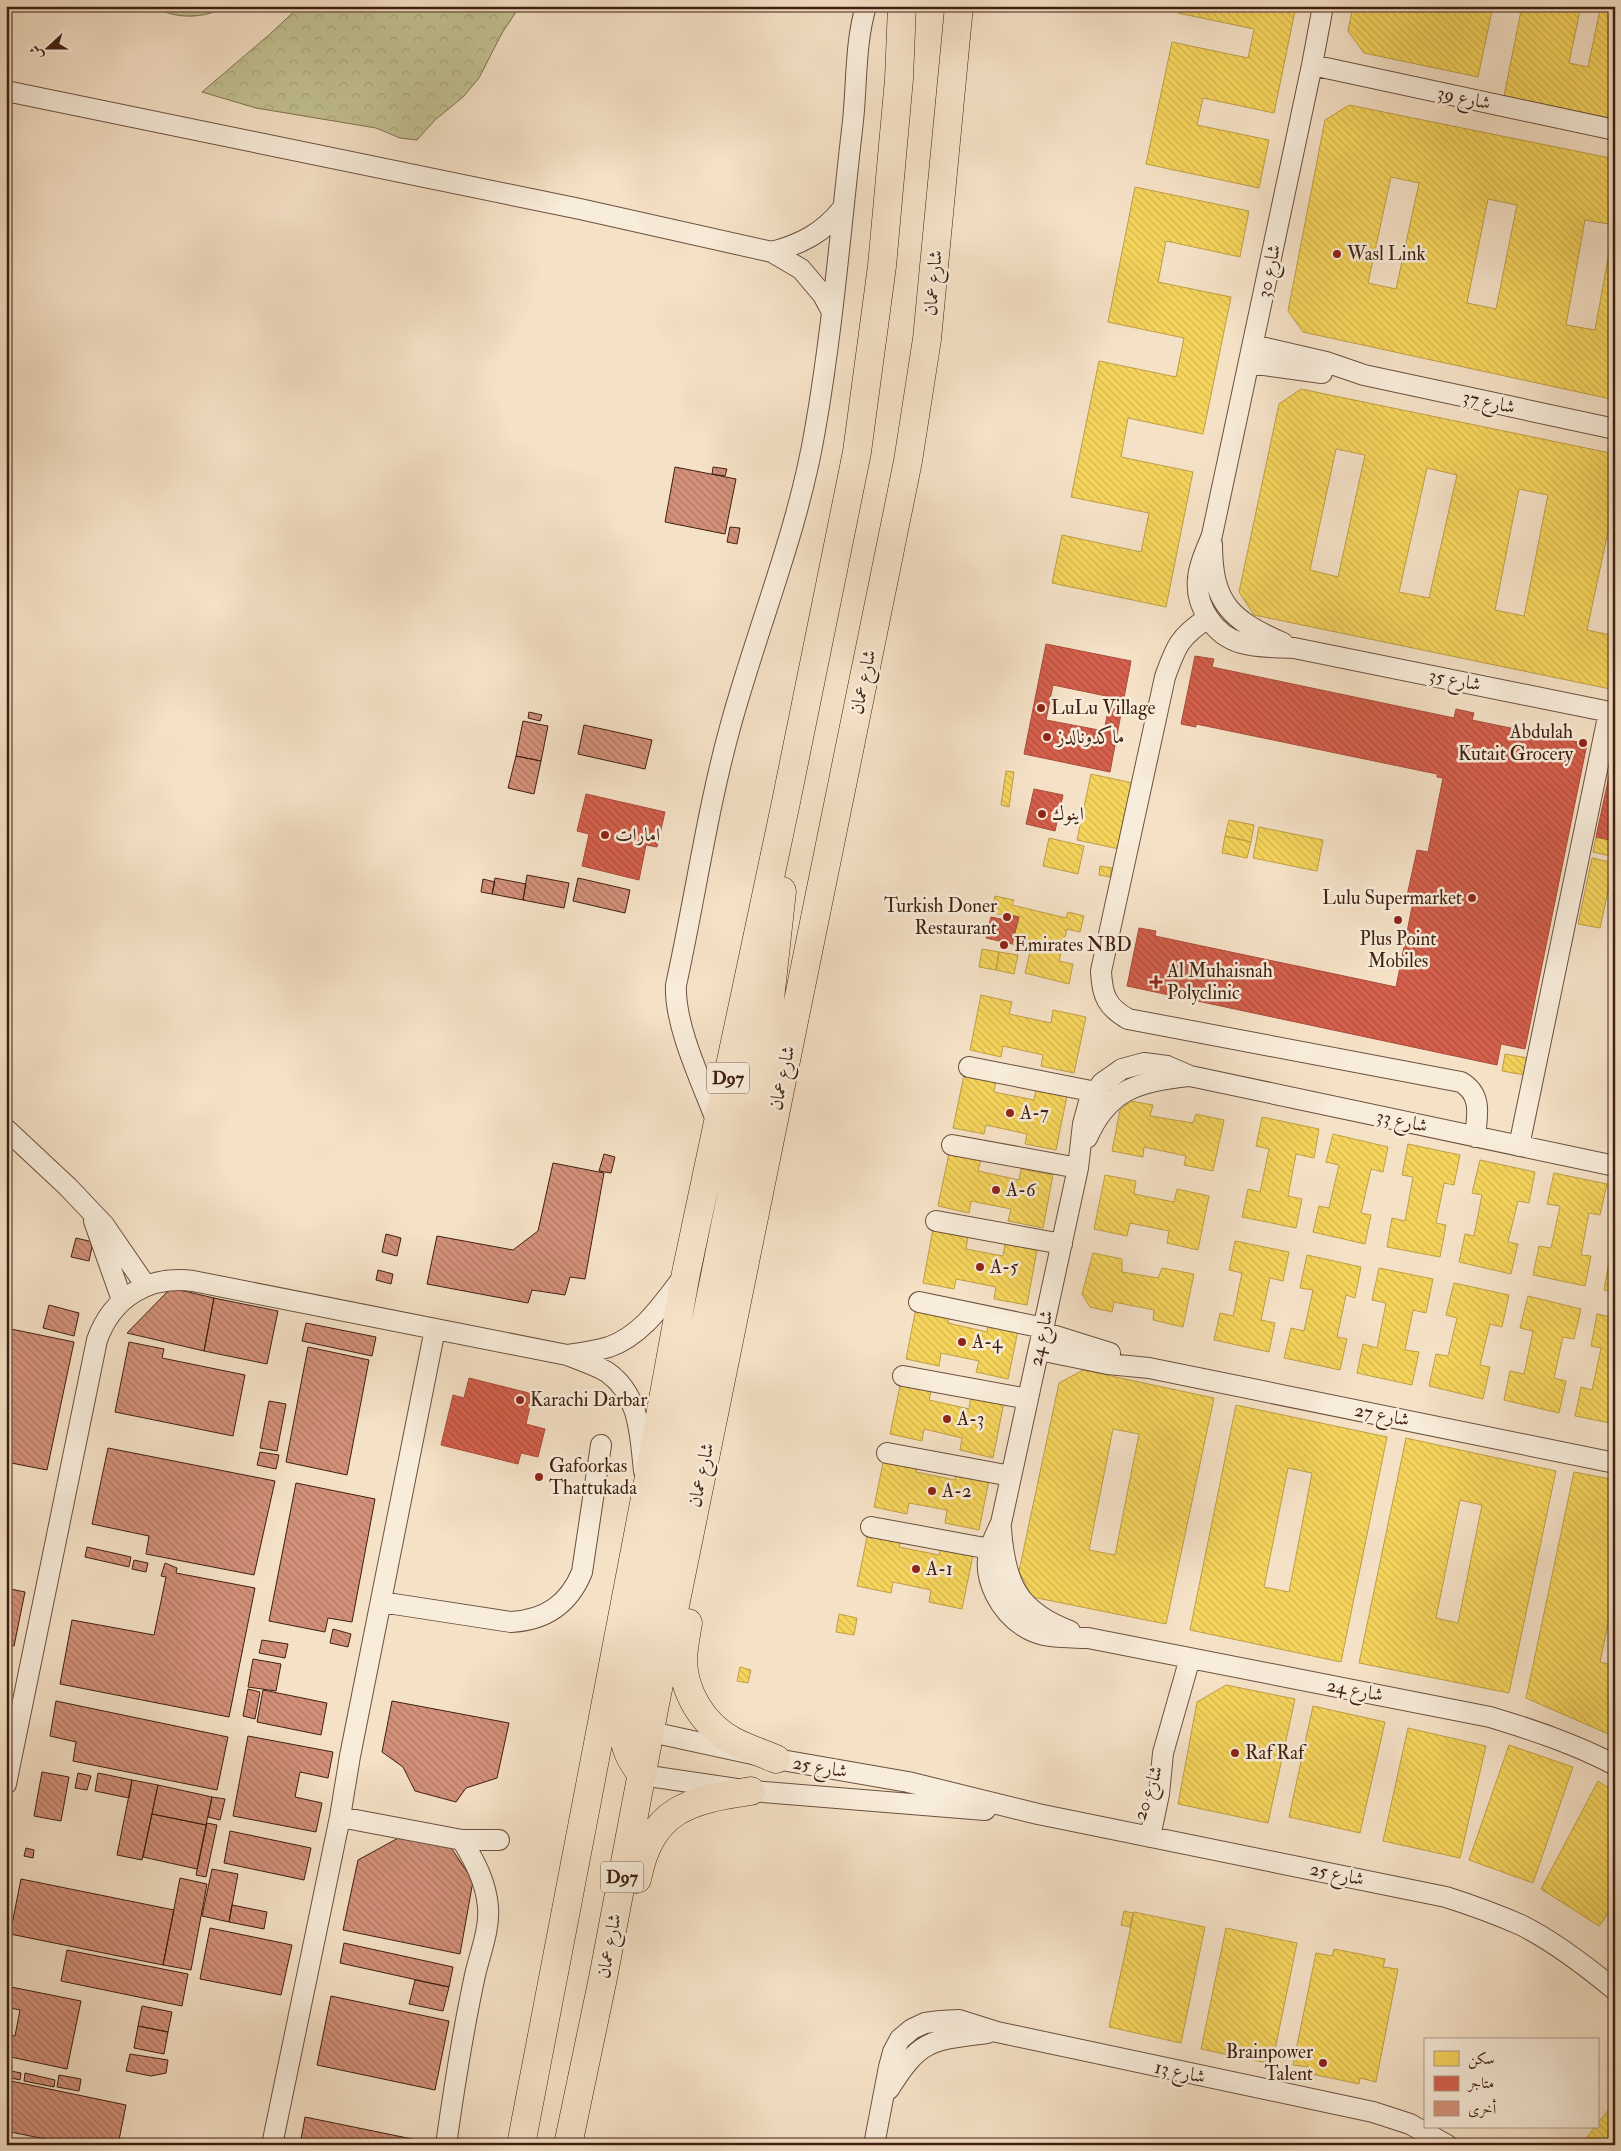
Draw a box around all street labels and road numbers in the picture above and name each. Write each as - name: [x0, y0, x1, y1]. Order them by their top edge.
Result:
- street label: شارع 39: [1434, 81, 1493, 118]
- street label: شارع 30: [1252, 242, 1289, 301]
- street label: شارع عمان: [918, 249, 951, 317]
- street label: شارع 37: [1460, 385, 1517, 422]
- street label: شارع عمان: [844, 647, 884, 717]
- street label: شارع 35: [1426, 663, 1483, 700]
- street label: شارع عمان: [763, 1043, 803, 1113]
- road number: D97: [707, 1062, 749, 1094]
- street label: شارع 33: [1374, 1104, 1430, 1141]
- street label: شارع 24: [1023, 1308, 1062, 1369]
- street label: شارع 27: [1352, 1398, 1411, 1435]
- street label: شارع عمان: [682, 1440, 722, 1510]
- street label: شارع 24: [1324, 1673, 1385, 1710]
- street label: شارع 25: [790, 1750, 849, 1787]
- street label: شارع 20: [1127, 1762, 1171, 1825]
- street label: شارع 25: [1307, 1857, 1366, 1894]
- road number: D97: [601, 1861, 643, 1892]
- street label: شارع عمان: [591, 1912, 630, 1981]
- street label: شارع 13: [1152, 2055, 1207, 2092]

